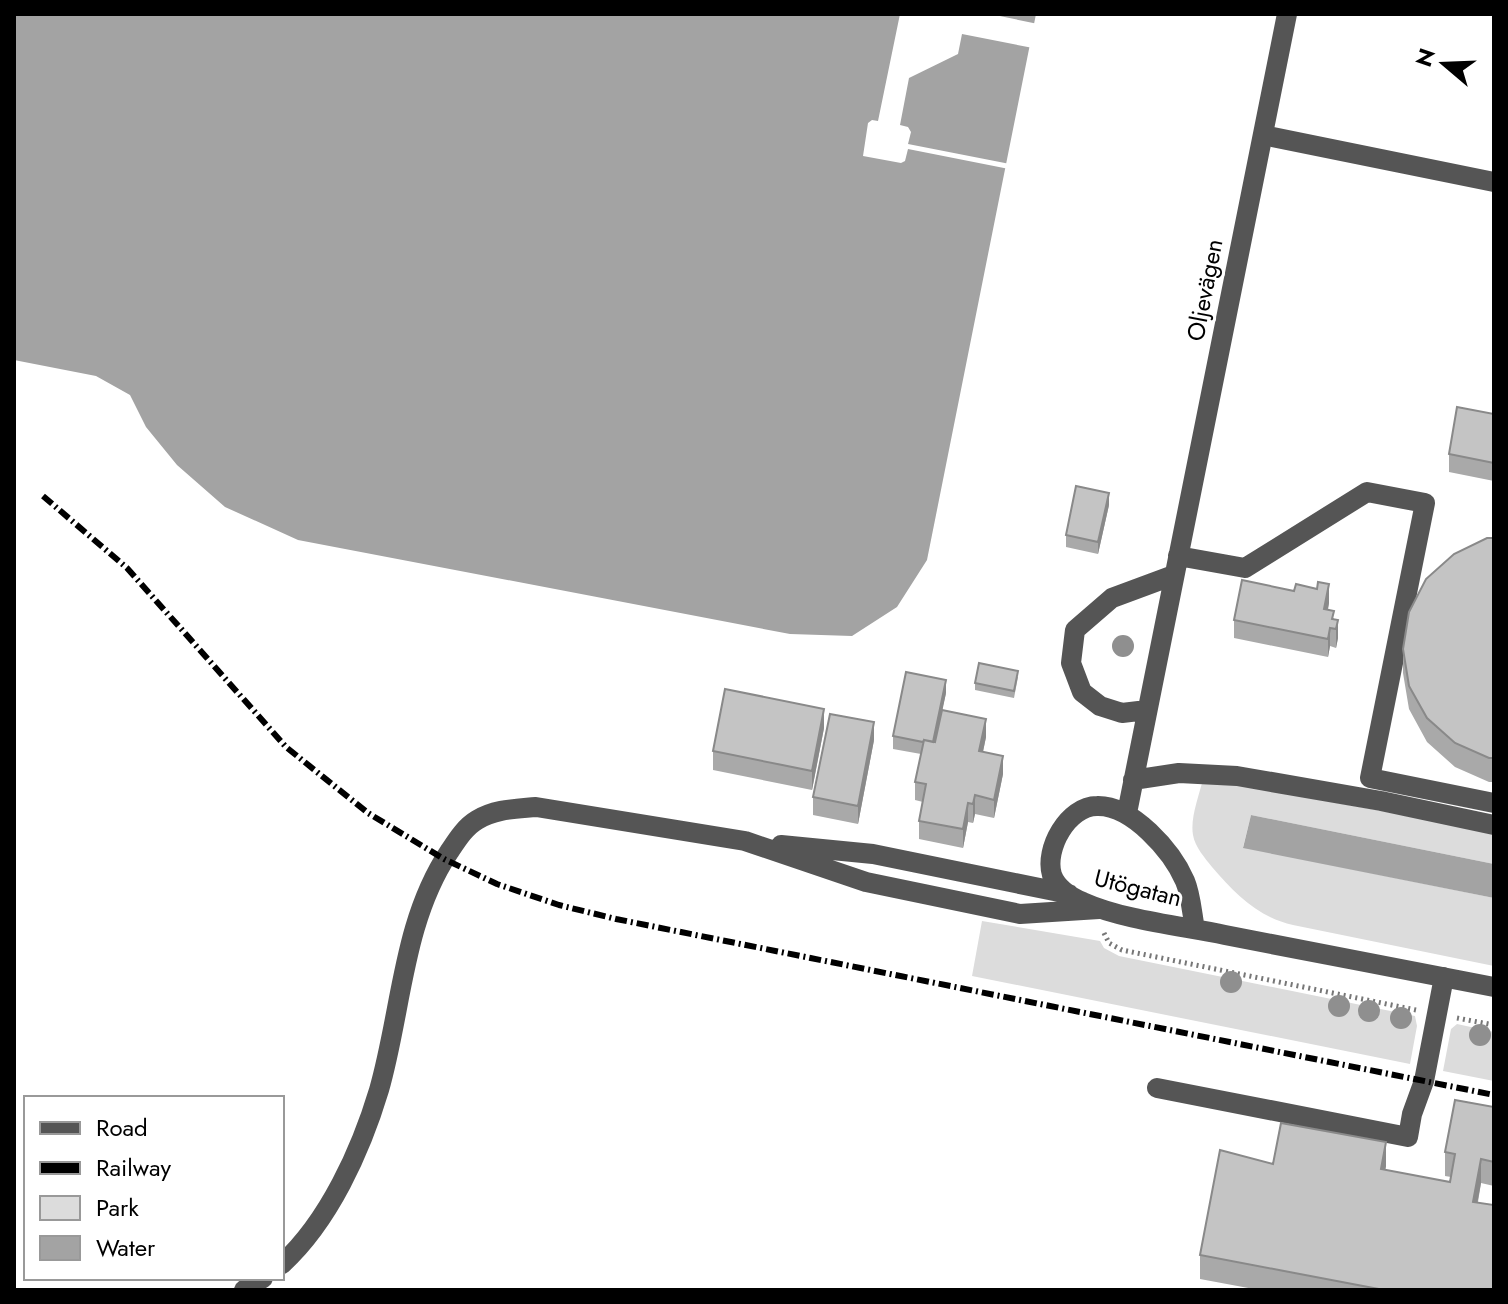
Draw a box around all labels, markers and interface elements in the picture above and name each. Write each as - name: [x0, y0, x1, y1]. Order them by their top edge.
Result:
- north arrow: [1404, 24, 1484, 104]
- text: N: [1407, 44, 1443, 71]
- street label: Oljevägen: [1177, 236, 1232, 344]
- street label: Utögatan: [1091, 860, 1186, 915]
- legend: [24, 1096, 284, 1280]
- text: Road: [96, 1110, 148, 1145]
- text: Railway: [96, 1150, 171, 1185]
- text: Park: [96, 1190, 139, 1225]
- text: Water: [96, 1230, 156, 1265]

